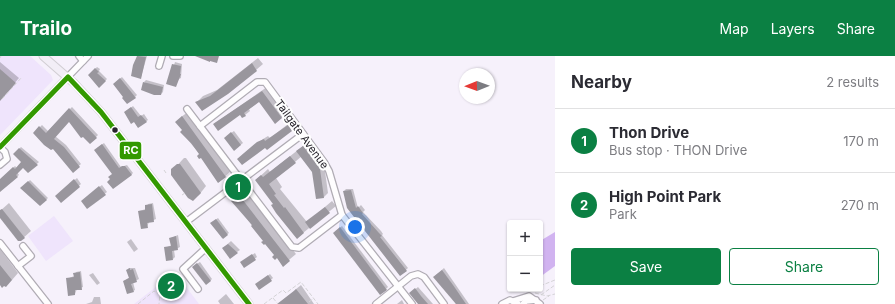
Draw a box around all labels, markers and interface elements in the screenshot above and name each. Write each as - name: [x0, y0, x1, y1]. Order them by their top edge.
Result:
- text: Trailo: [20, 17, 72, 40]
- text: Map: [720, 20, 749, 37]
- text: Layers: [771, 20, 815, 37]
- text: Share: [837, 20, 875, 37]
- north arrow: [459, 68, 495, 104]
- text: Nearby: [571, 72, 632, 92]
- text: 2 results: [826, 74, 879, 90]
- street label: Tailgate Avenue: [272, 97, 332, 171]
- text: Thon Drive: [609, 123, 689, 142]
- unlabelled marker: [110, 125, 120, 135]
- text: 1: [581, 133, 587, 149]
- text: 170 m: [843, 133, 879, 149]
- line badge: RC: [119, 141, 142, 160]
- text: Bus stop · THON Drive: [609, 142, 747, 158]
- text: RC: [123, 143, 139, 157]
- pin: 1: [225, 172, 251, 202]
- text: High Point Park: [609, 187, 721, 206]
- text: 2: [580, 197, 588, 213]
- text: 270 m: [841, 197, 879, 213]
- text: Park: [609, 206, 637, 222]
- your location: [345, 217, 365, 237]
- map controls: [507, 220, 543, 292]
- button: +: [507, 220, 543, 256]
- button: Save: [571, 248, 721, 285]
- button: Share: [729, 248, 879, 285]
- button: −: [507, 256, 543, 292]
- pin: 2: [158, 271, 184, 301]

